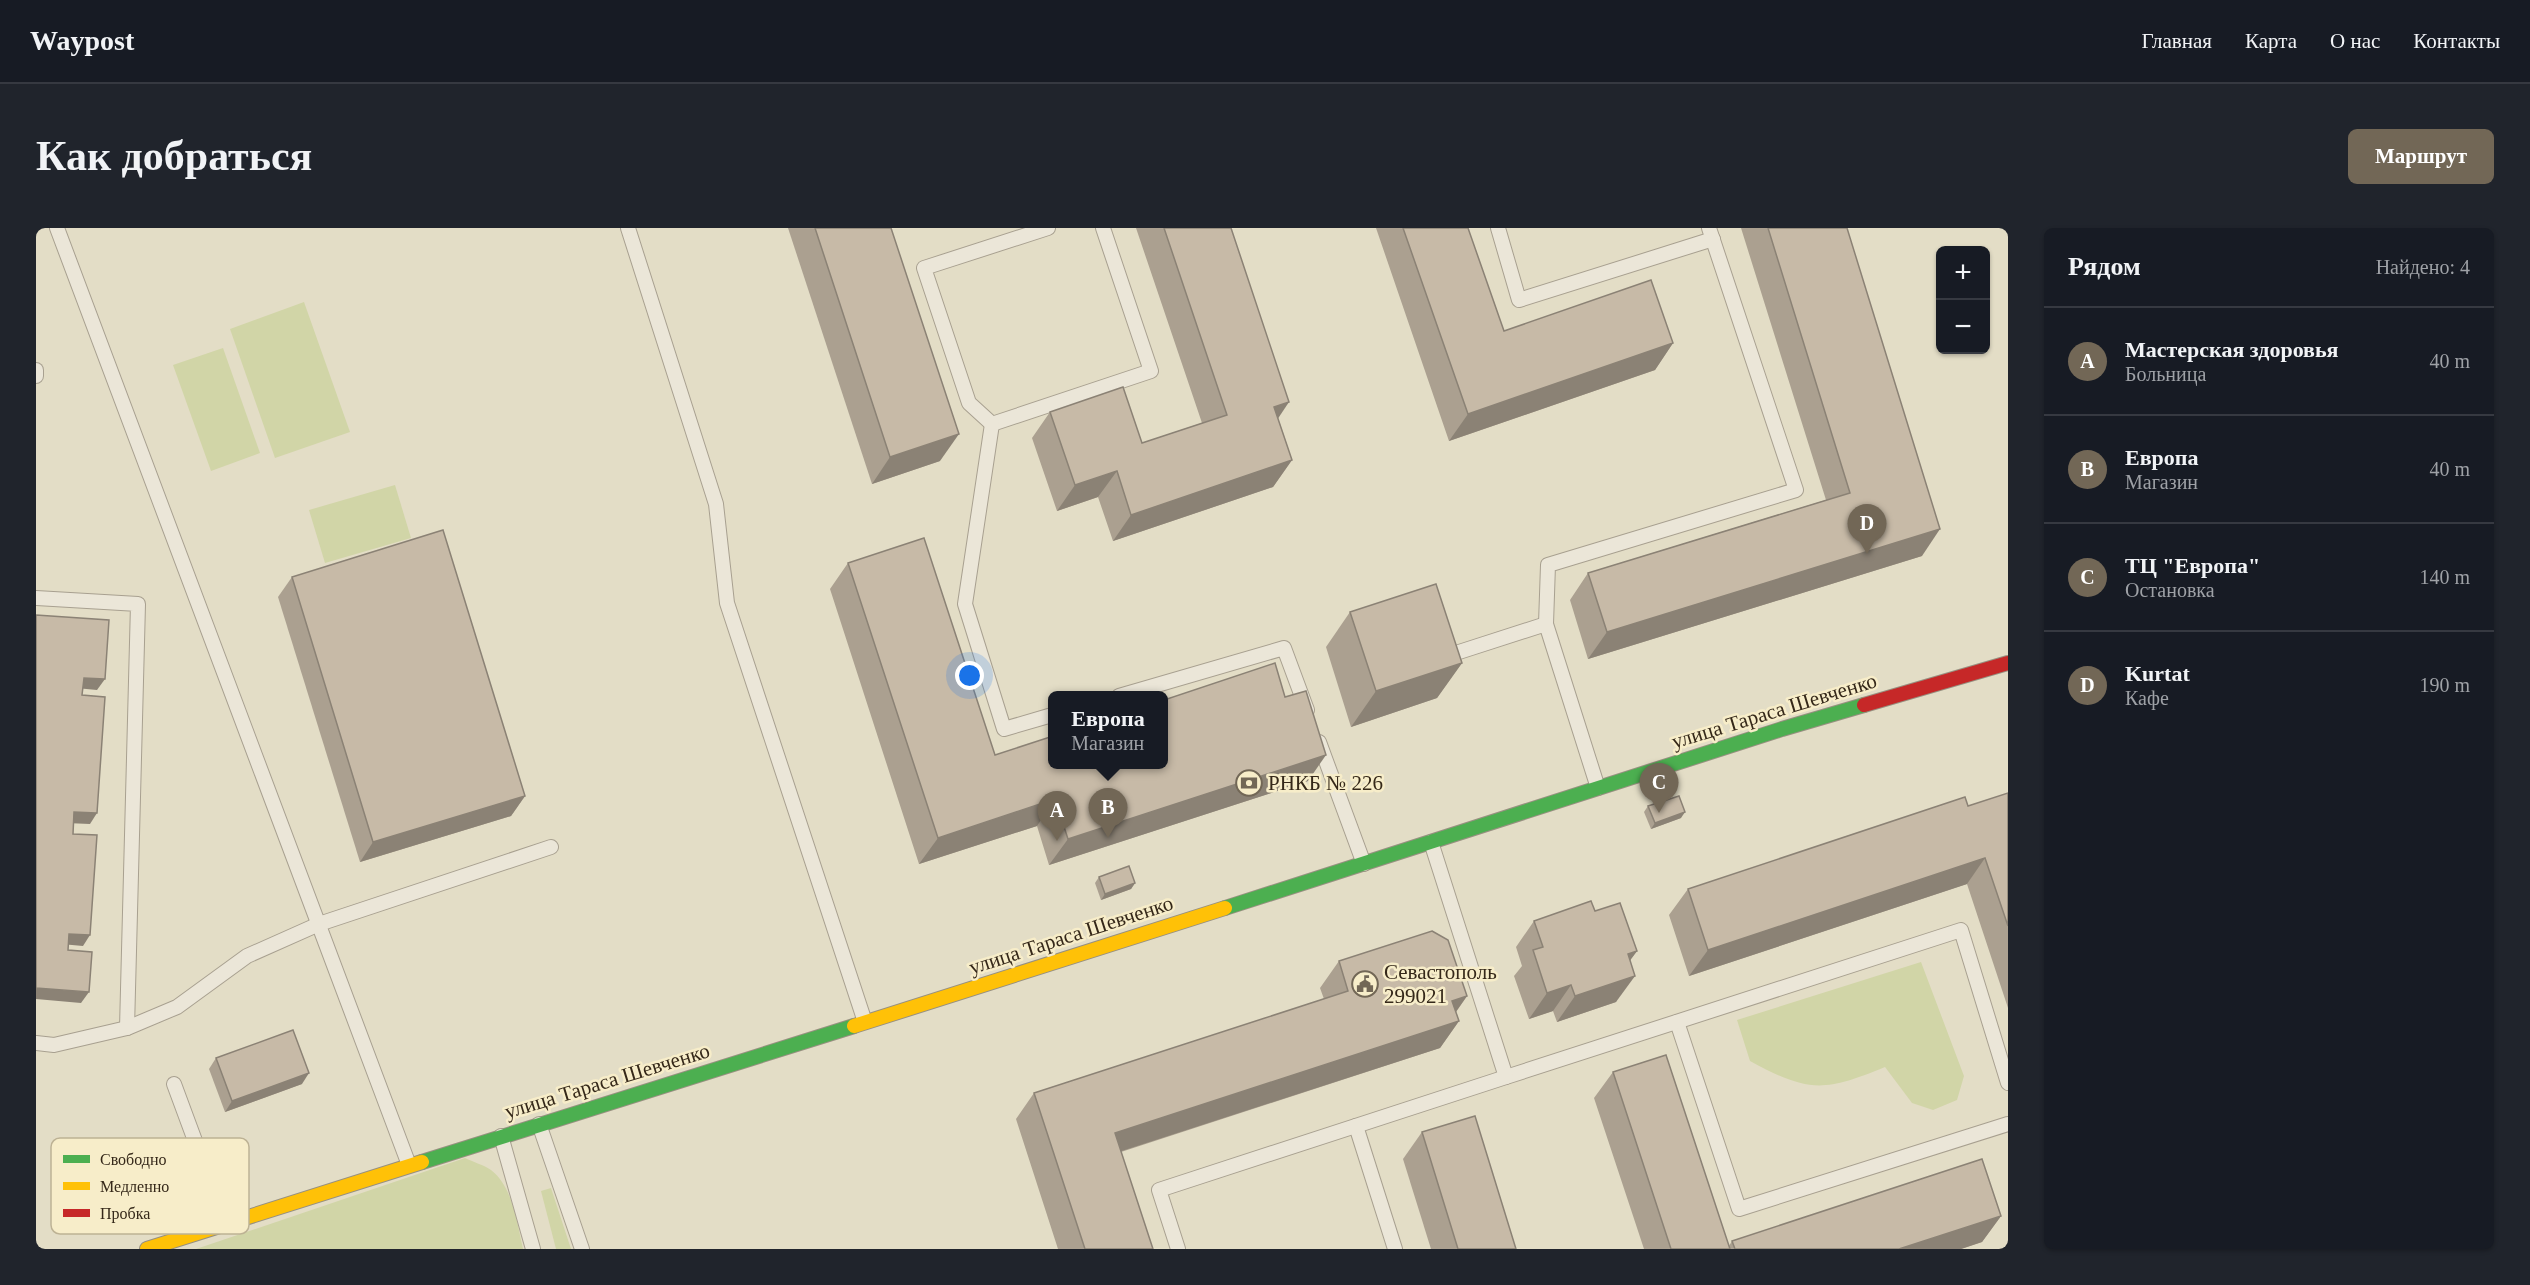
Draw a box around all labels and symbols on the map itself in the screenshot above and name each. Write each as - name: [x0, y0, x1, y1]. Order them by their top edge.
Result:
- pin: D: [1848, 504, 1886, 554]
- your location: [955, 661, 984, 690]
- street label: улица Тараса Шевченко: [1669, 668, 1879, 754]
- pin: C: [1640, 764, 1678, 813]
- bank icon: РНКБ № 226: [1234, 768, 1264, 798]
- place label: РНКБ № 226: [1268, 771, 1383, 795]
- pin: B: [1088, 788, 1128, 838]
- pin: A: [1038, 792, 1076, 841]
- street label: улица Тараса Шевченко: [966, 891, 1176, 979]
- place label: Севастополь 299021: [1384, 960, 1497, 1008]
- public building icon: Севастополь 299021: [1350, 969, 1380, 999]
- street label: улица Тараса Шевченко: [502, 1038, 712, 1124]
- legend: [51, 1138, 249, 1234]
- text: Свободно: [100, 1151, 167, 1169]
- text: Медленно: [100, 1178, 169, 1196]
- text: Пробка: [100, 1205, 150, 1223]

